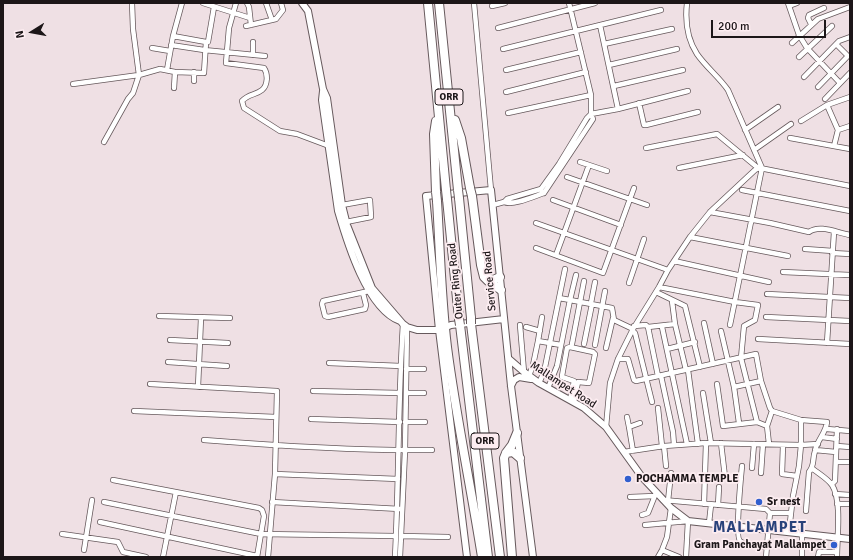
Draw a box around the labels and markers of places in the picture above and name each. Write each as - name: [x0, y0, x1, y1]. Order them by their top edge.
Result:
- place label: POCHAMMA TEMPLE: [636, 472, 738, 486]
- marker: POCHAMMA TEMPLE: [623, 474, 633, 484]
- place label: Sr nest: [767, 495, 800, 509]
- marker: Sr nest: [754, 497, 764, 507]
- place label: Gram Panchayat Mallampet: [694, 538, 826, 552]
- marker: Gram Panchayat Mallampet: [829, 540, 839, 550]

